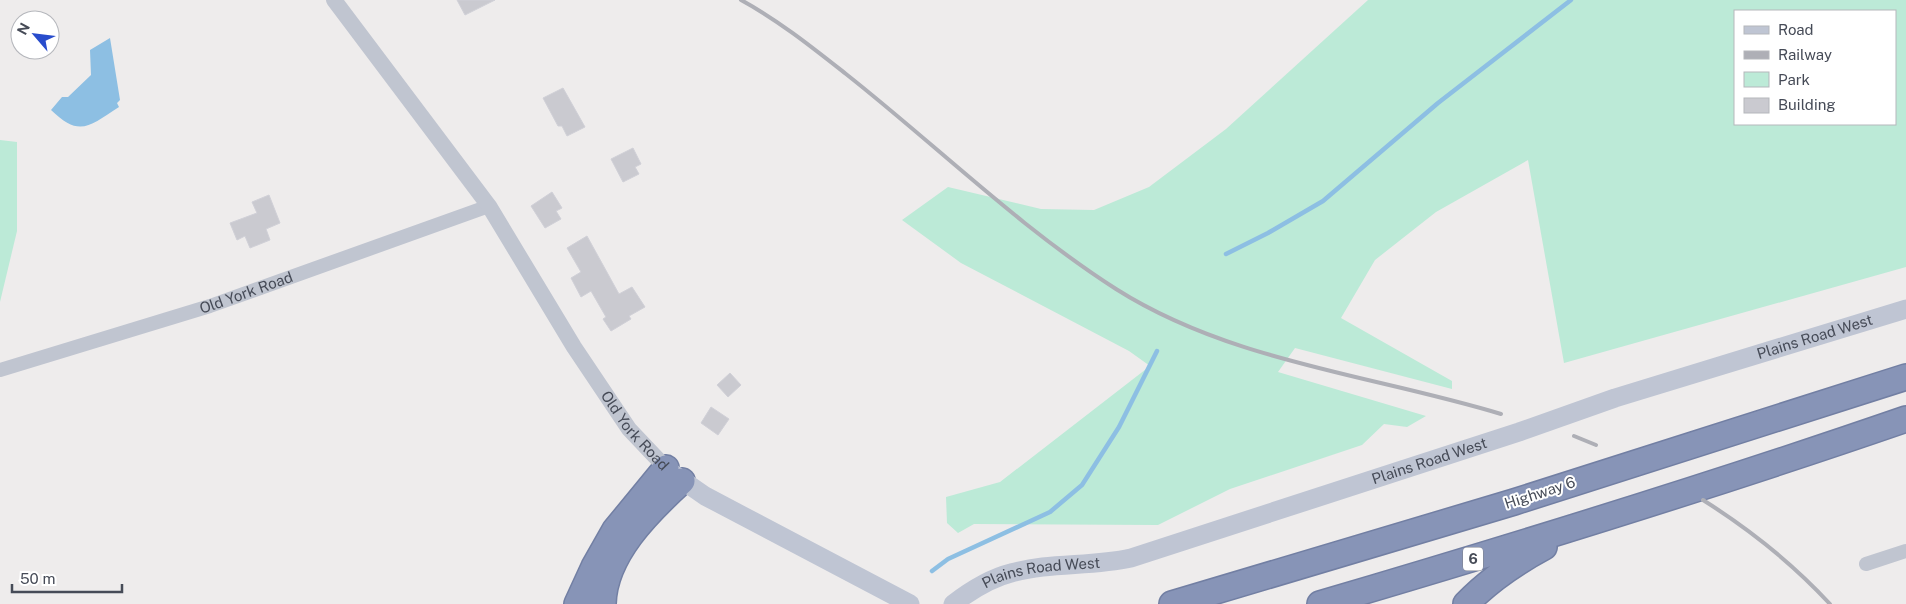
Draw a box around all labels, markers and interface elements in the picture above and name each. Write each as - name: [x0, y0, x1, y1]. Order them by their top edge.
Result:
- north arrow: [10, 10, 60, 60]
- legend: [1734, 10, 1896, 125]
- text: N: [14, 20, 33, 37]
- text: Road: [1778, 21, 1814, 38]
- text: Railway: [1778, 46, 1832, 63]
- text: Park: [1778, 71, 1810, 88]
- text: Building: [1778, 96, 1836, 113]
- street label: Old York Road: [197, 268, 295, 317]
- street label: Plains Road West: [1755, 311, 1875, 362]
- street label: Old York Road: [598, 387, 673, 474]
- street label: Plains Road West: [1369, 434, 1489, 487]
- street label: Highway 6: [1502, 473, 1577, 512]
- road number: 6: [1463, 548, 1483, 570]
- street label: Plains Road West: [979, 554, 1101, 591]
- scale bar: [12, 562, 122, 594]
- text: 50 m: [20, 570, 55, 587]

